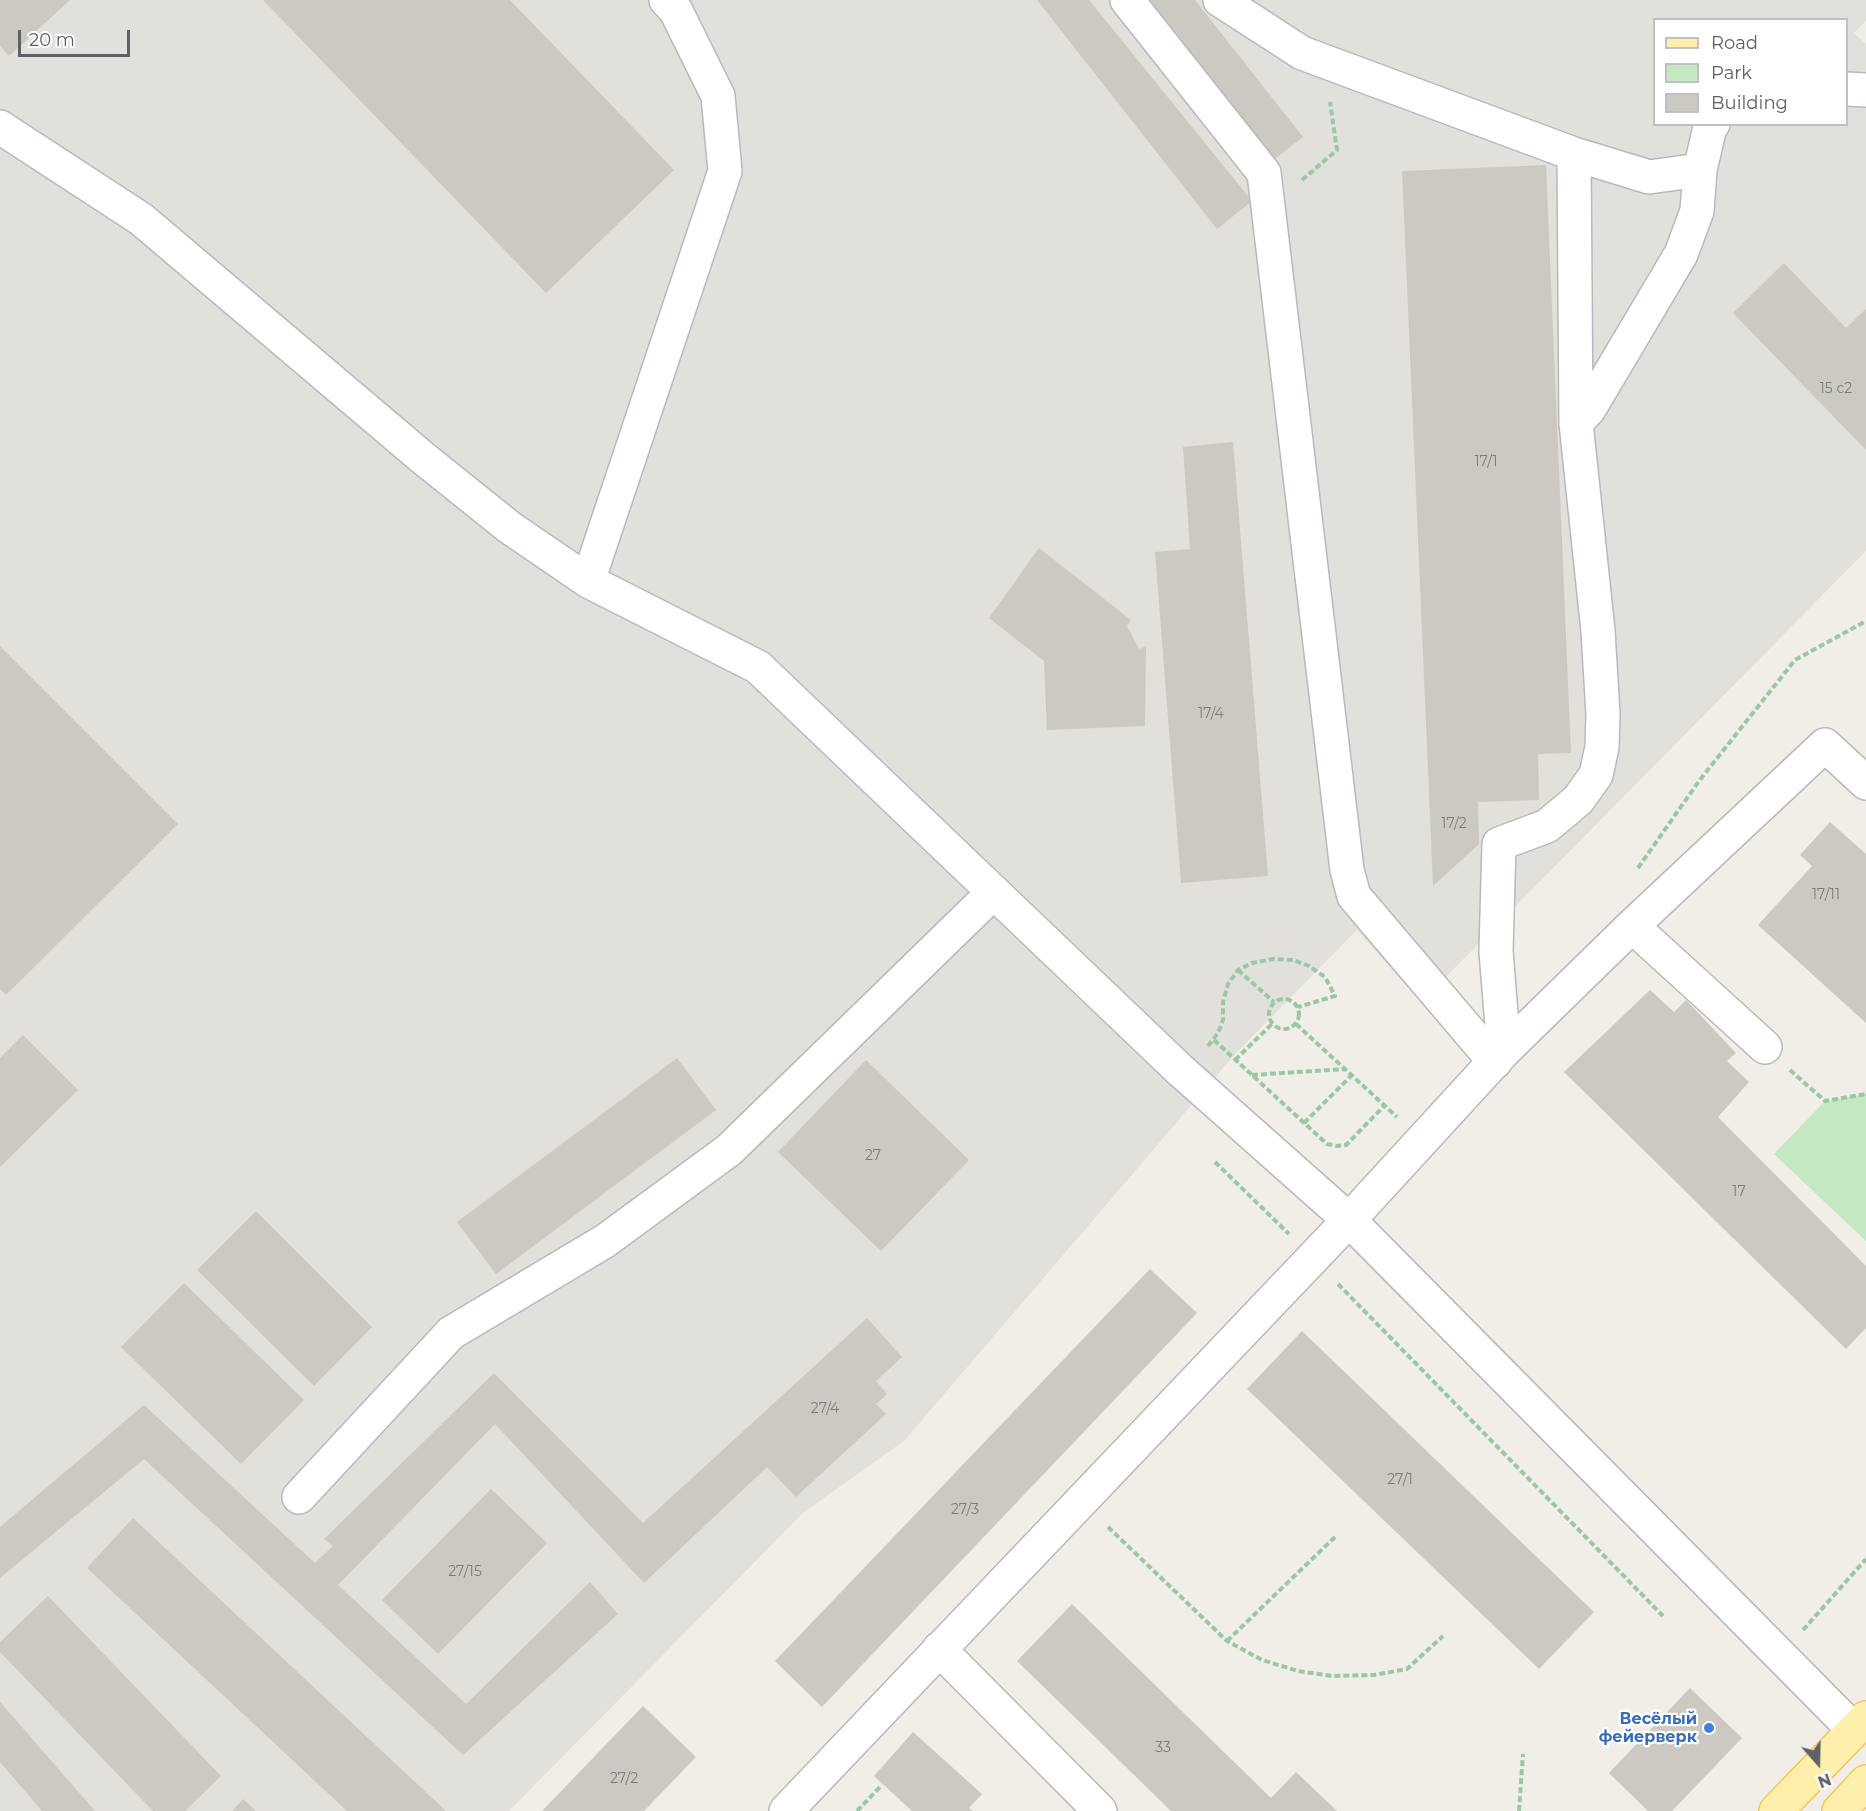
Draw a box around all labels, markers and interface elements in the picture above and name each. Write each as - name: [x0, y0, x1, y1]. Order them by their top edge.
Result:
- scale bar: [21, 18, 134, 56]
- legend: [1653, 18, 1848, 126]
- text: 20 m: [29, 29, 75, 51]
- text: Road: [1711, 32, 1758, 54]
- text: Park: [1711, 62, 1752, 84]
- text: Building: [1711, 92, 1788, 114]
- house number: 15 с2: [1820, 381, 1852, 397]
- house number: 17/1: [1475, 454, 1497, 470]
- house number: 17/4: [1198, 706, 1224, 722]
- house number: 17/2: [1441, 816, 1467, 832]
- house number: 17/11: [1812, 887, 1840, 903]
- house number: 27: [865, 1148, 881, 1164]
- house number: 17: [1732, 1184, 1746, 1200]
- house number: 27/4: [811, 1401, 839, 1417]
- house number: 27/1: [1387, 1472, 1413, 1488]
- house number: 27/3: [951, 1502, 979, 1518]
- house number: 27/15: [448, 1564, 482, 1580]
- place label: Весёлый фейерверк: [1599, 1709, 1697, 1747]
- marker: Весёлый фейерверк: [1702, 1721, 1716, 1735]
- north arrow: [1788, 1733, 1848, 1793]
- house number: 33: [1155, 1740, 1171, 1756]
- text: N: [1815, 1769, 1834, 1792]
- house number: 27/2: [610, 1771, 638, 1787]

